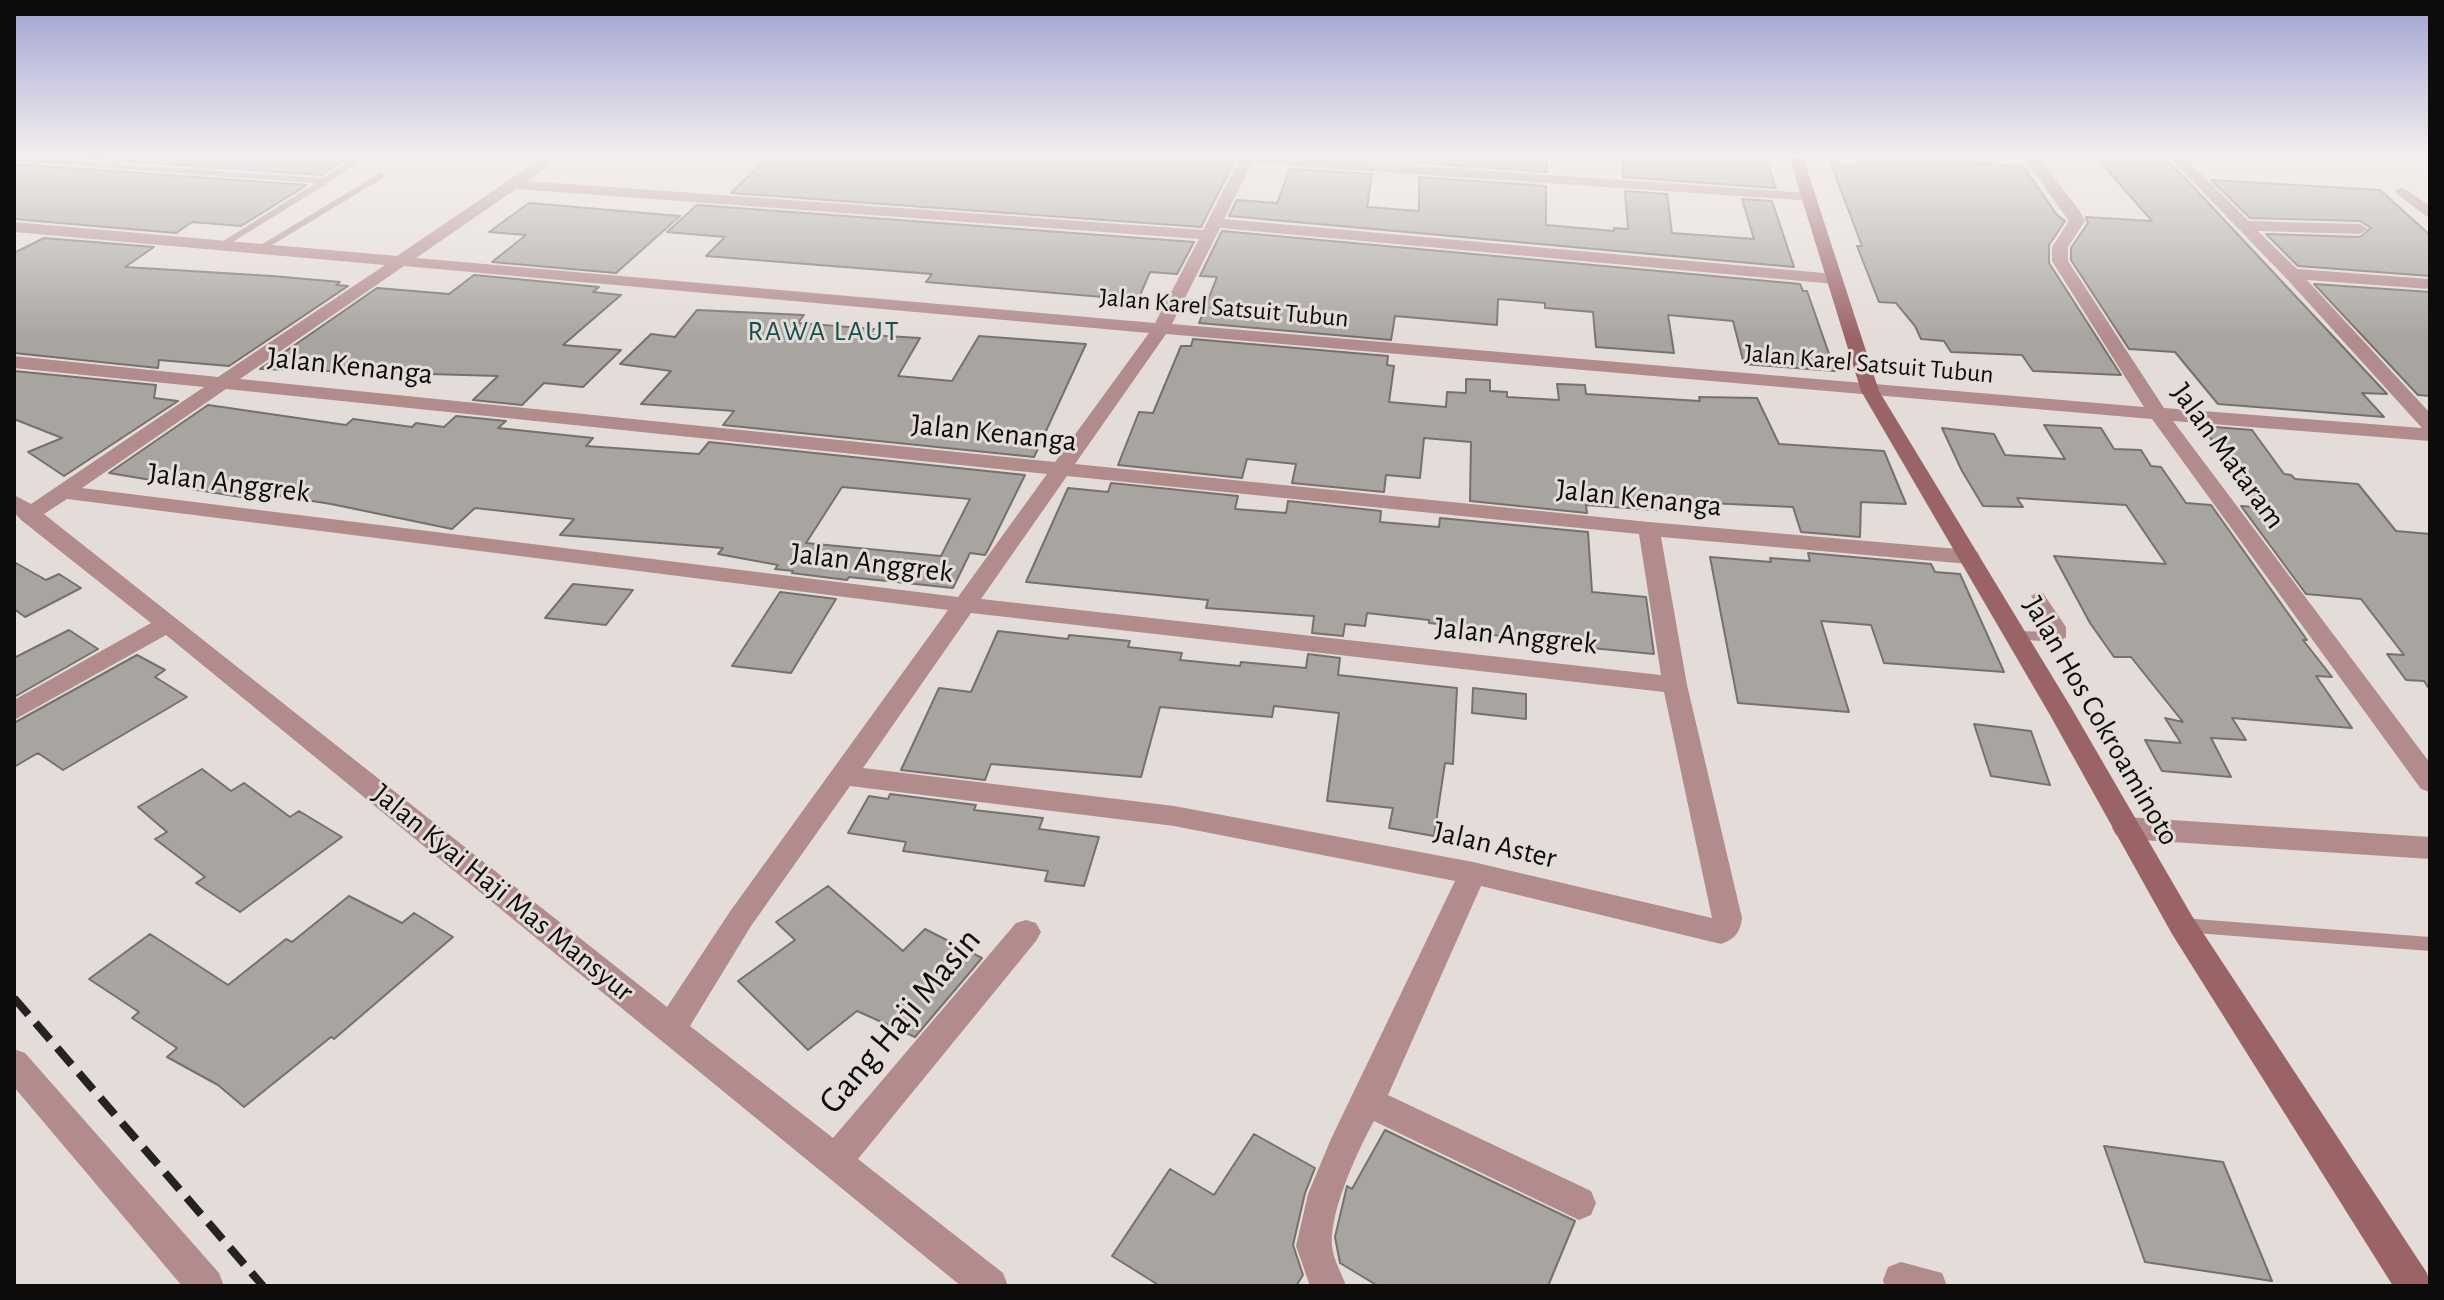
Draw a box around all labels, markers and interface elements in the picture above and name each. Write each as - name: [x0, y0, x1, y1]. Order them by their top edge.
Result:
- street label: Jalan Karel Satsuit Tubun: [1098, 282, 1350, 334]
- district label: RAWA LAUT: [748, 315, 900, 349]
- street label: Jalan Karel Satsuit Tubun: [1743, 338, 1995, 390]
- street label: Jalan Kenanga: [266, 339, 434, 393]
- street label: Jalan Mataram: [2163, 376, 2293, 536]
- street label: Jalan Kenanga: [910, 406, 1078, 460]
- street label: Jalan Anggrek: [146, 455, 312, 511]
- street label: Jalan Kenanga: [1555, 471, 1723, 525]
- street label: Jalan Anggrek: [789, 535, 955, 591]
- street label: Jalan Hos Cokroaminoto: [2015, 590, 2187, 852]
- street label: Jalan Anggrek: [1433, 610, 1599, 662]
- street label: Jalan Kyai Haji Mas Mansyur: [365, 776, 641, 1010]
- street label: Jalan Aster: [1430, 813, 1560, 877]
- street label: Gang Haji Masin: [810, 919, 990, 1123]

